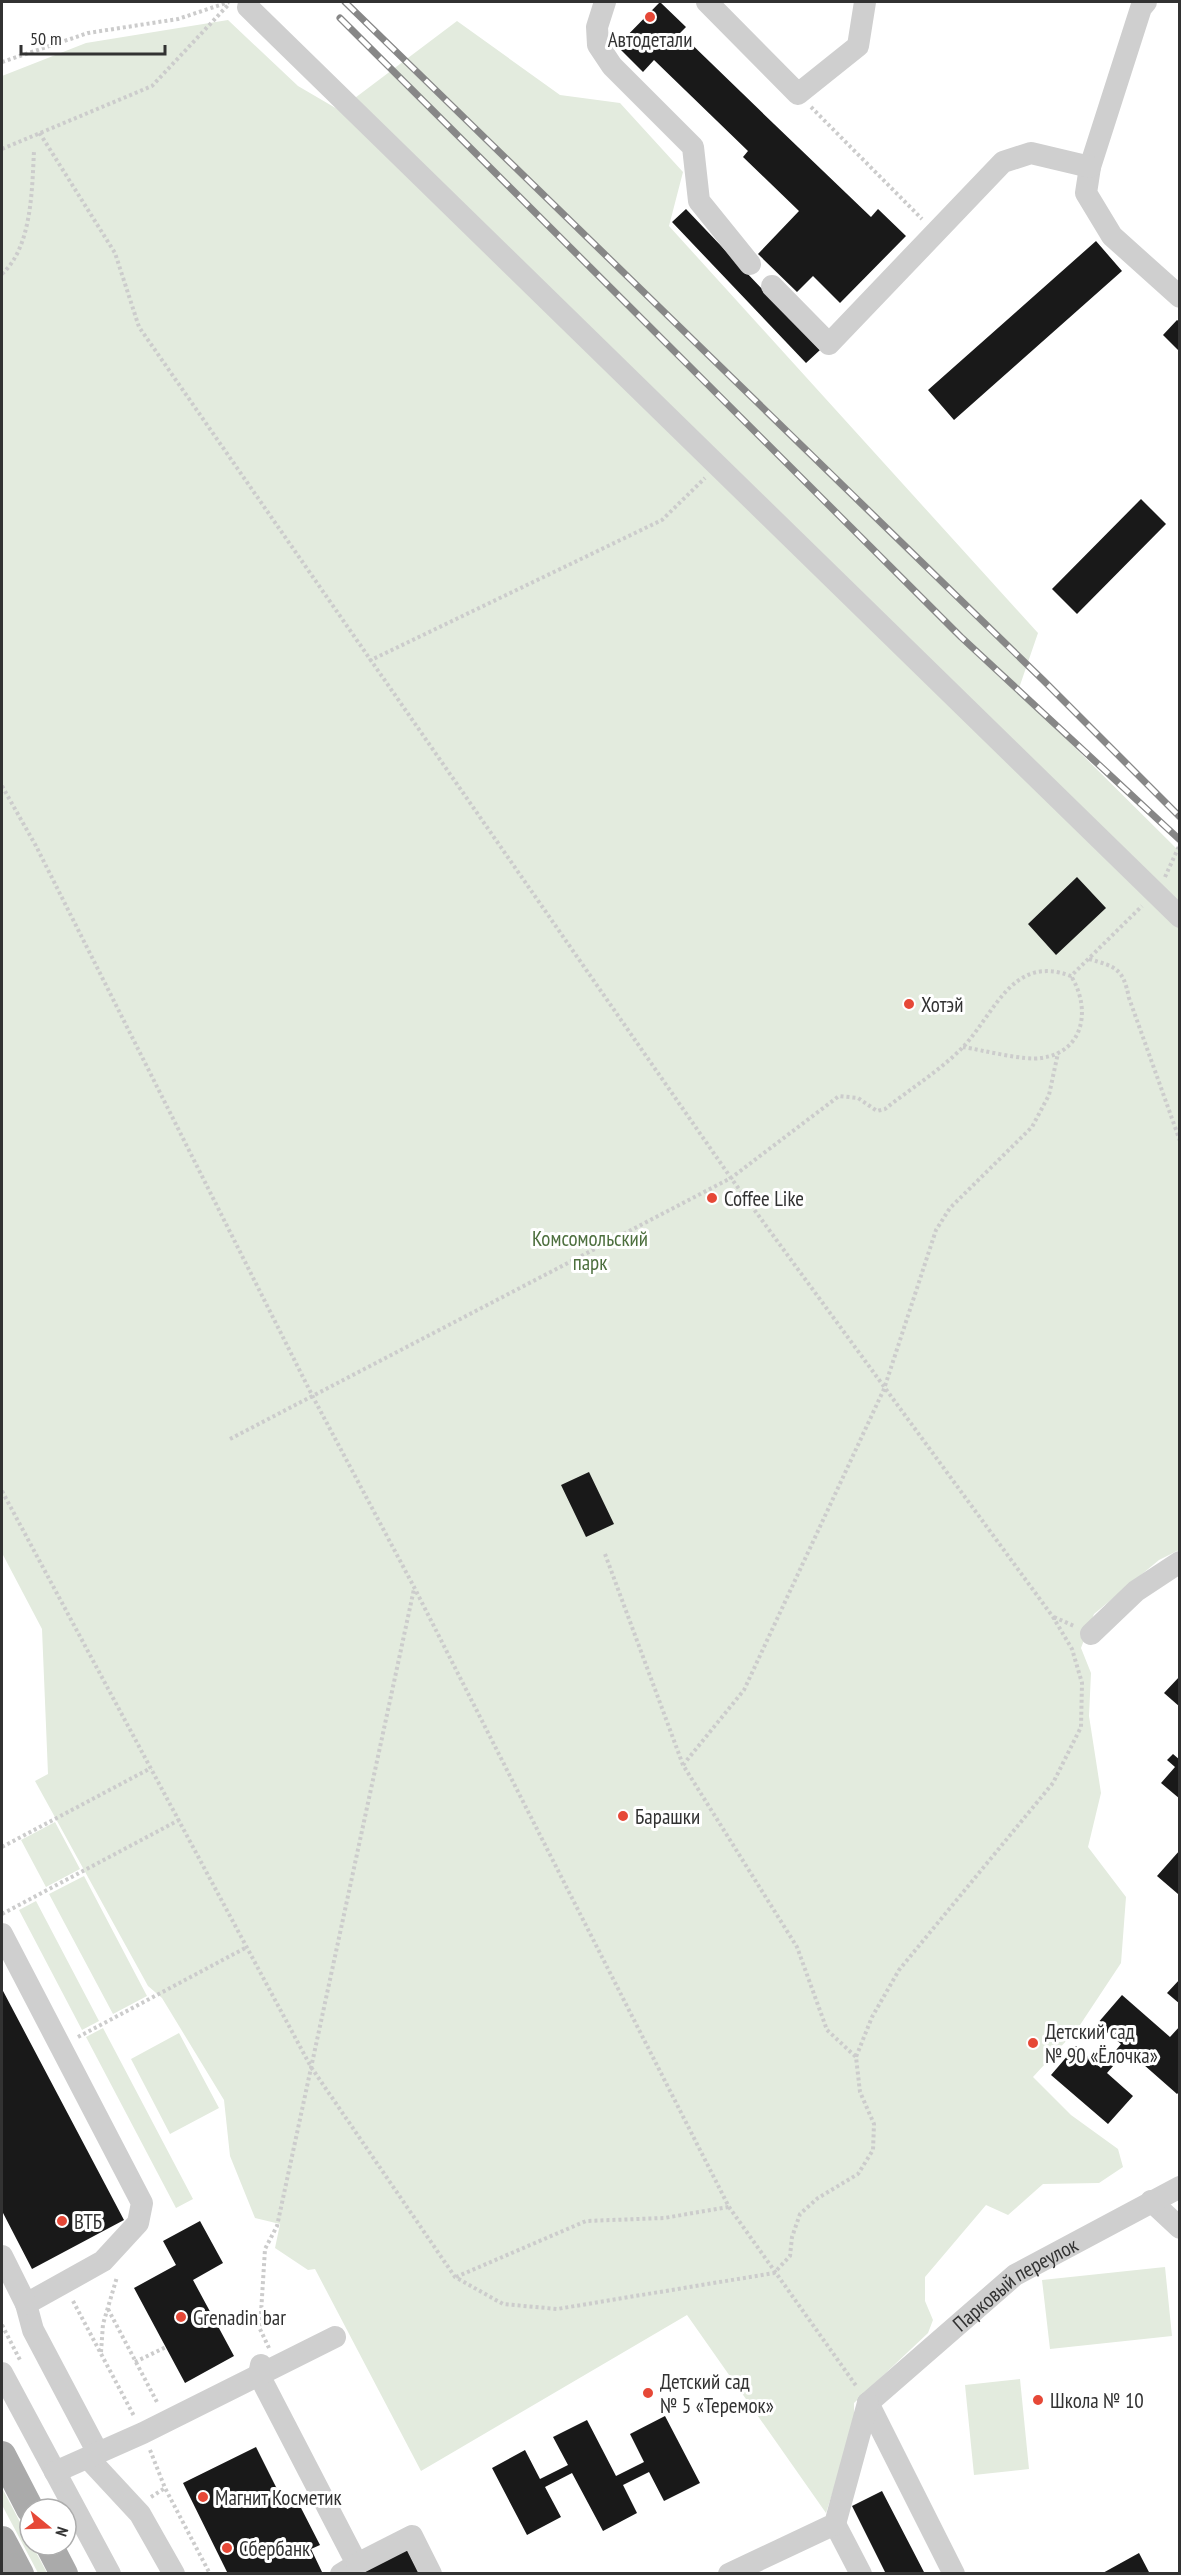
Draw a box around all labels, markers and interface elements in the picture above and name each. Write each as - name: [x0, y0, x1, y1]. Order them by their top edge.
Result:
- marker: Автодетали: [643, 10, 657, 24]
- scale bar: [21, 18, 165, 56]
- place label: Автодетали: [608, 26, 692, 53]
- text: 50 m: [30, 27, 62, 50]
- place label: Хотэй: [921, 991, 963, 1018]
- marker: Хотэй: [902, 997, 916, 1011]
- place label: Coffee Like: [724, 1185, 804, 1212]
- marker: Coffee Like: [705, 1191, 719, 1205]
- park label: Комсомольский парк: [532, 1225, 648, 1276]
- place label: Барашки: [635, 1803, 700, 1830]
- marker: Барашки: [616, 1809, 630, 1823]
- place label: Детский сад № 90 «Ёлочка»: [1045, 2018, 1158, 2069]
- marker: Детский сад № 90 «Ёлочка»: [1026, 2036, 1040, 2050]
- place label: ВТБ: [74, 2208, 102, 2235]
- marker: ВТБ: [55, 2214, 69, 2228]
- street label: Парковый переулок: [947, 2231, 1082, 2337]
- place label: Grenadin bar: [193, 2304, 286, 2331]
- marker: Grenadin bar: [174, 2310, 188, 2324]
- place label: Детский сад № 5 «Теремок»: [660, 2368, 774, 2419]
- marker: Детский сад № 5 «Теремок»: [641, 2386, 655, 2400]
- place label: Школа № 10: [1050, 2387, 1144, 2414]
- marker: Школа № 10: [1031, 2393, 1045, 2407]
- place label: Магнит Косметик: [215, 2484, 342, 2511]
- marker: Магнит Косметик: [196, 2490, 210, 2504]
- north arrow: [18, 2497, 78, 2557]
- text: N: [51, 2525, 73, 2539]
- place label: Сбербанк: [239, 2535, 310, 2562]
- marker: Сбербанк: [220, 2541, 234, 2555]

